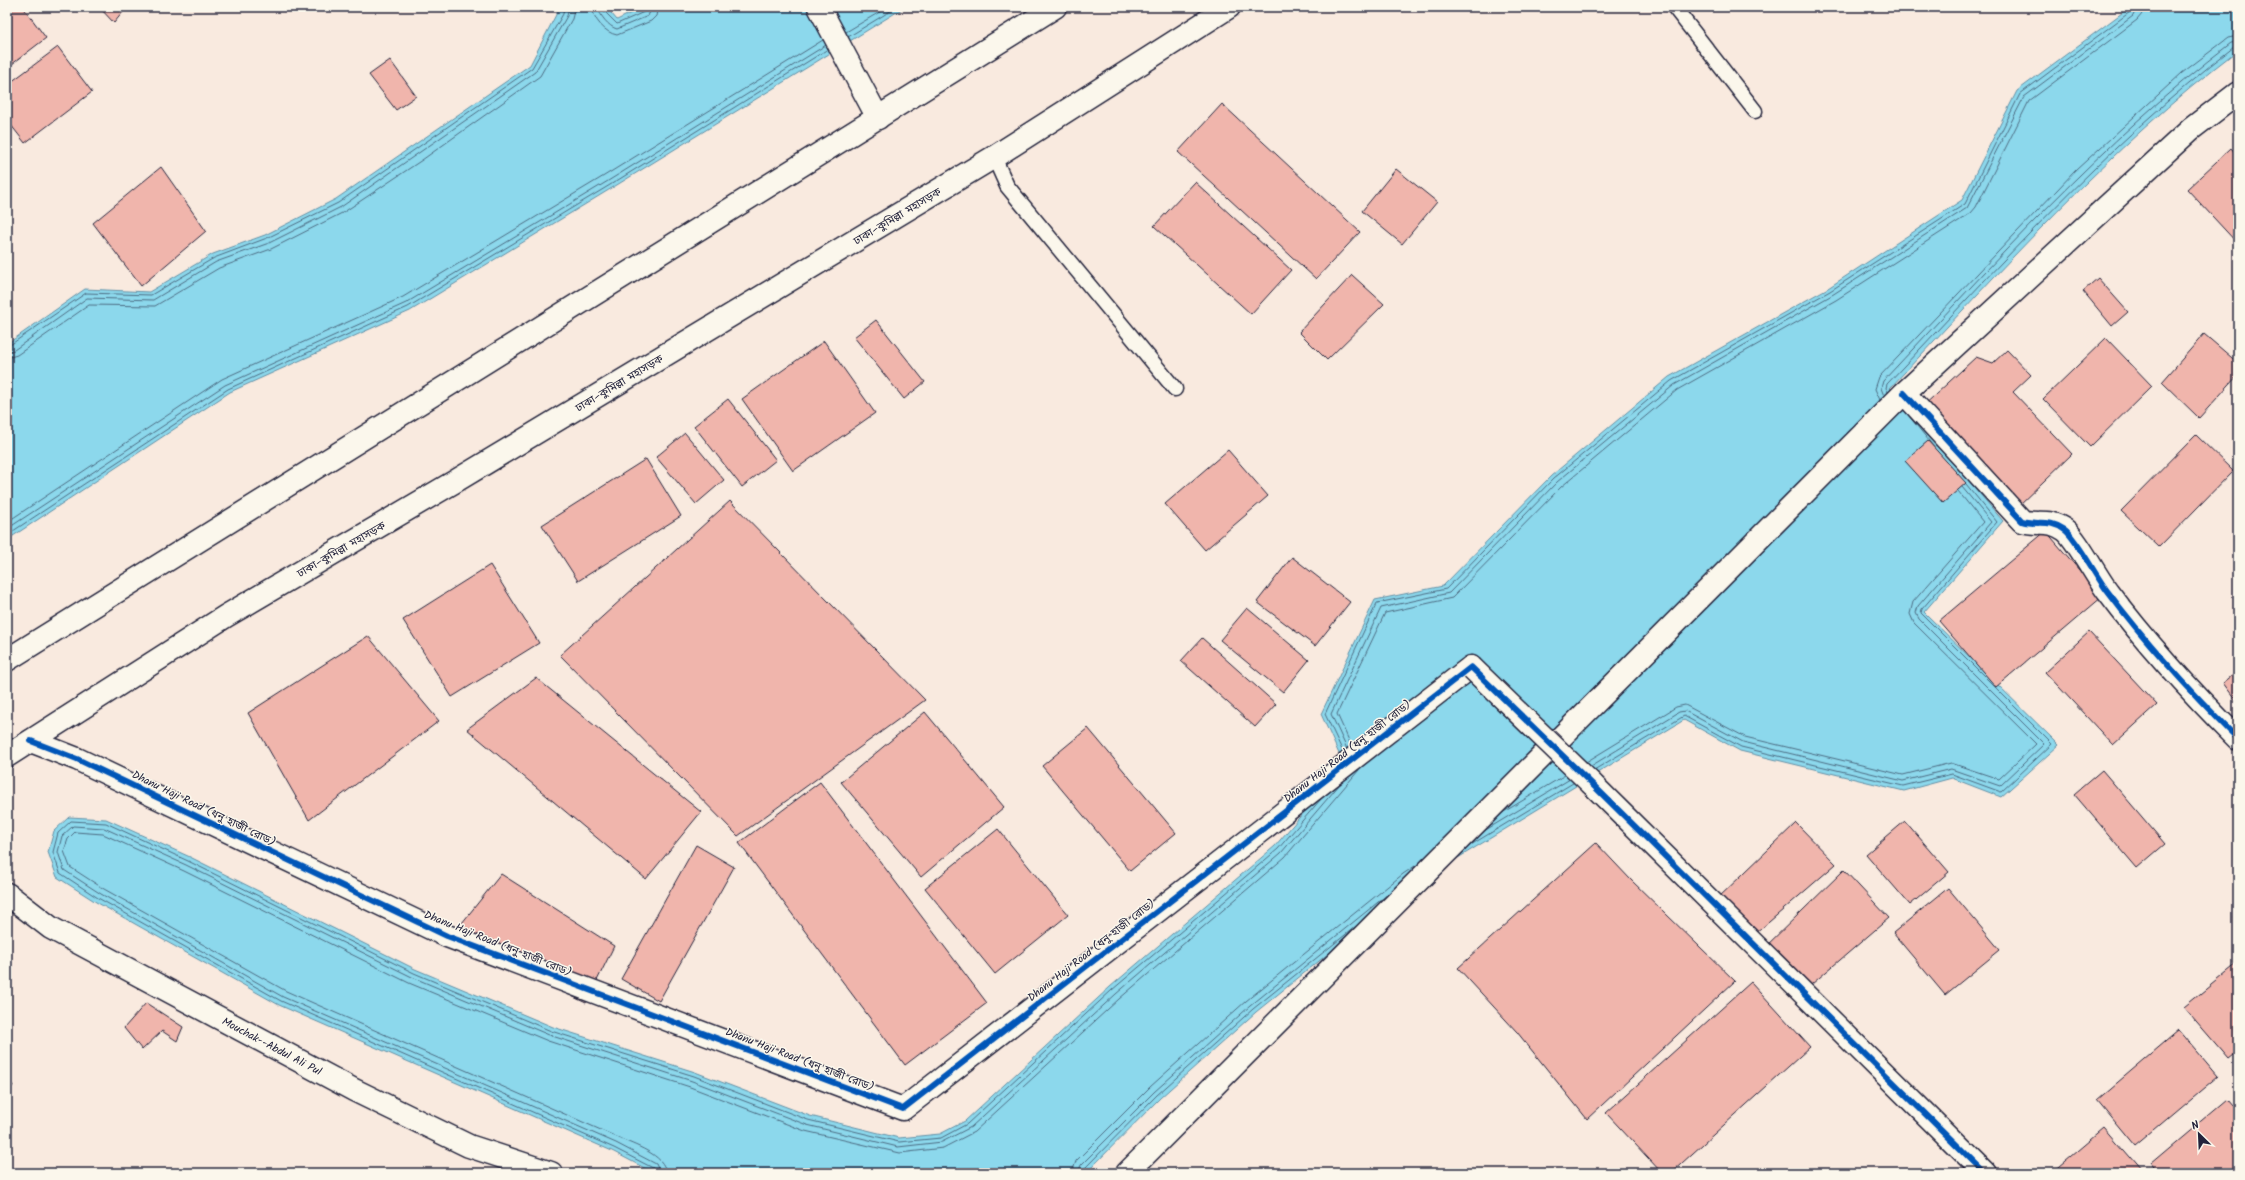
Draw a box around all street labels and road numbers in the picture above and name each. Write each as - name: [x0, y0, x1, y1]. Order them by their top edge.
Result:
- street label: ঢাকা–কুমিল্লা মহাসড়ক: [849, 183, 945, 251]
- street label: ঢাকা–কুমিল্লা মহাসড়ক: [571, 350, 667, 418]
- street label: ঢাকা–কুমিল্লা মহাসড়ক: [293, 517, 389, 583]
- street label: Dhanu Haji Road (ধনু হাজী রোড): [1280, 696, 1415, 807]
- street label: Dhanu Haji Road (ধনু হাজী রোড): [129, 766, 278, 852]
- street label: Dhanu Haji Road (ধনু হাজী রোড): [1024, 895, 1159, 1006]
- street label: Dhanu Haji Road (ধনু হাজী রোড): [421, 906, 574, 982]
- street label: Mouchak--Abdul Ali Pul: [218, 1013, 325, 1081]
- street label: Dhanu Haji Road (ধনু হাজী রোড): [723, 1023, 877, 1097]

